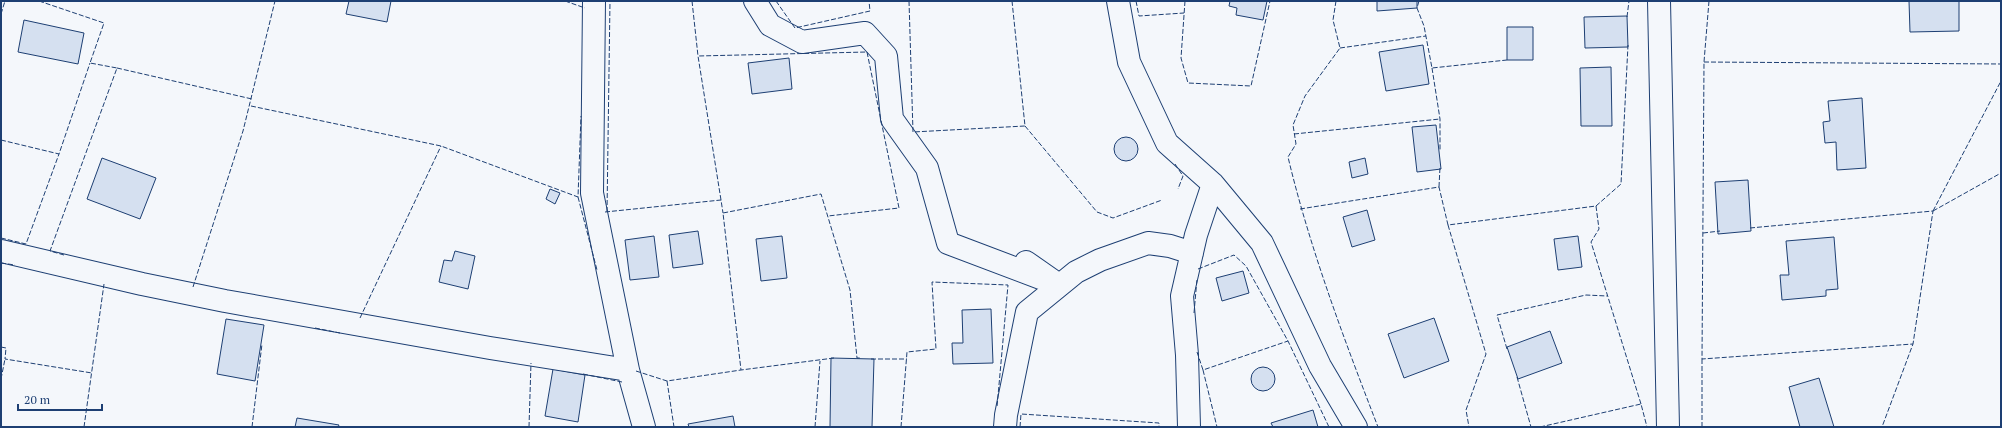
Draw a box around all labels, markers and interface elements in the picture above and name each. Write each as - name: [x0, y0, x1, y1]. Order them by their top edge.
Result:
- scale bar: [18, 386, 102, 412]
- text: 20 m: [24, 392, 51, 407]

